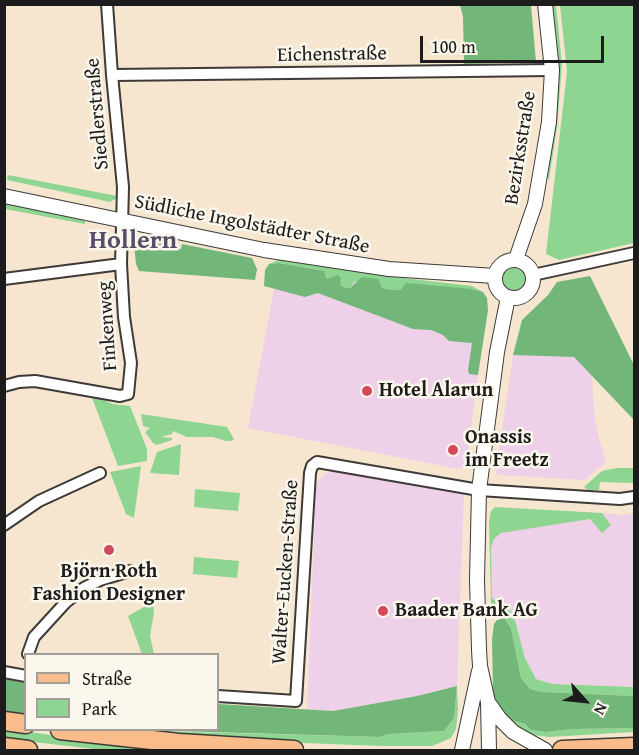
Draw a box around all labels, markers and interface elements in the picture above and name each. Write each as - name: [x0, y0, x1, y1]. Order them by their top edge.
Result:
- scale bar: [423, 24, 608, 62]
- text: 100 m: [431, 33, 476, 60]
- street label: Eichenstraße: [277, 42, 387, 68]
- street label: Siedlerstraße: [81, 57, 115, 171]
- street label: Bezirksstraße: [500, 89, 542, 207]
- street label: Südliche Ingolstädter Straße: [132, 190, 372, 260]
- district label: Hollern: [89, 225, 177, 257]
- street label: Finkenweg: [93, 280, 123, 372]
- place label: Hotel Alarun: [379, 379, 493, 403]
- marker: Hotel Alarun: [360, 384, 374, 398]
- place label: Onassis im Freetz: [465, 426, 549, 473]
- marker: Onassis im Freetz: [446, 443, 460, 457]
- street label: Walter-Eucken-Straße: [268, 479, 304, 665]
- marker: Björn Roth Fashion Designer: [102, 543, 116, 557]
- place label: Björn Roth Fashion Designer: [33, 560, 185, 607]
- place label: Baader Bank AG: [395, 599, 538, 623]
- marker: Baader Bank AG: [376, 604, 390, 618]
- legend: [24, 653, 219, 731]
- text: Straße: [82, 665, 132, 692]
- north arrow: [555, 671, 615, 731]
- text: Park: [82, 695, 117, 722]
- text: N: [588, 699, 614, 719]

